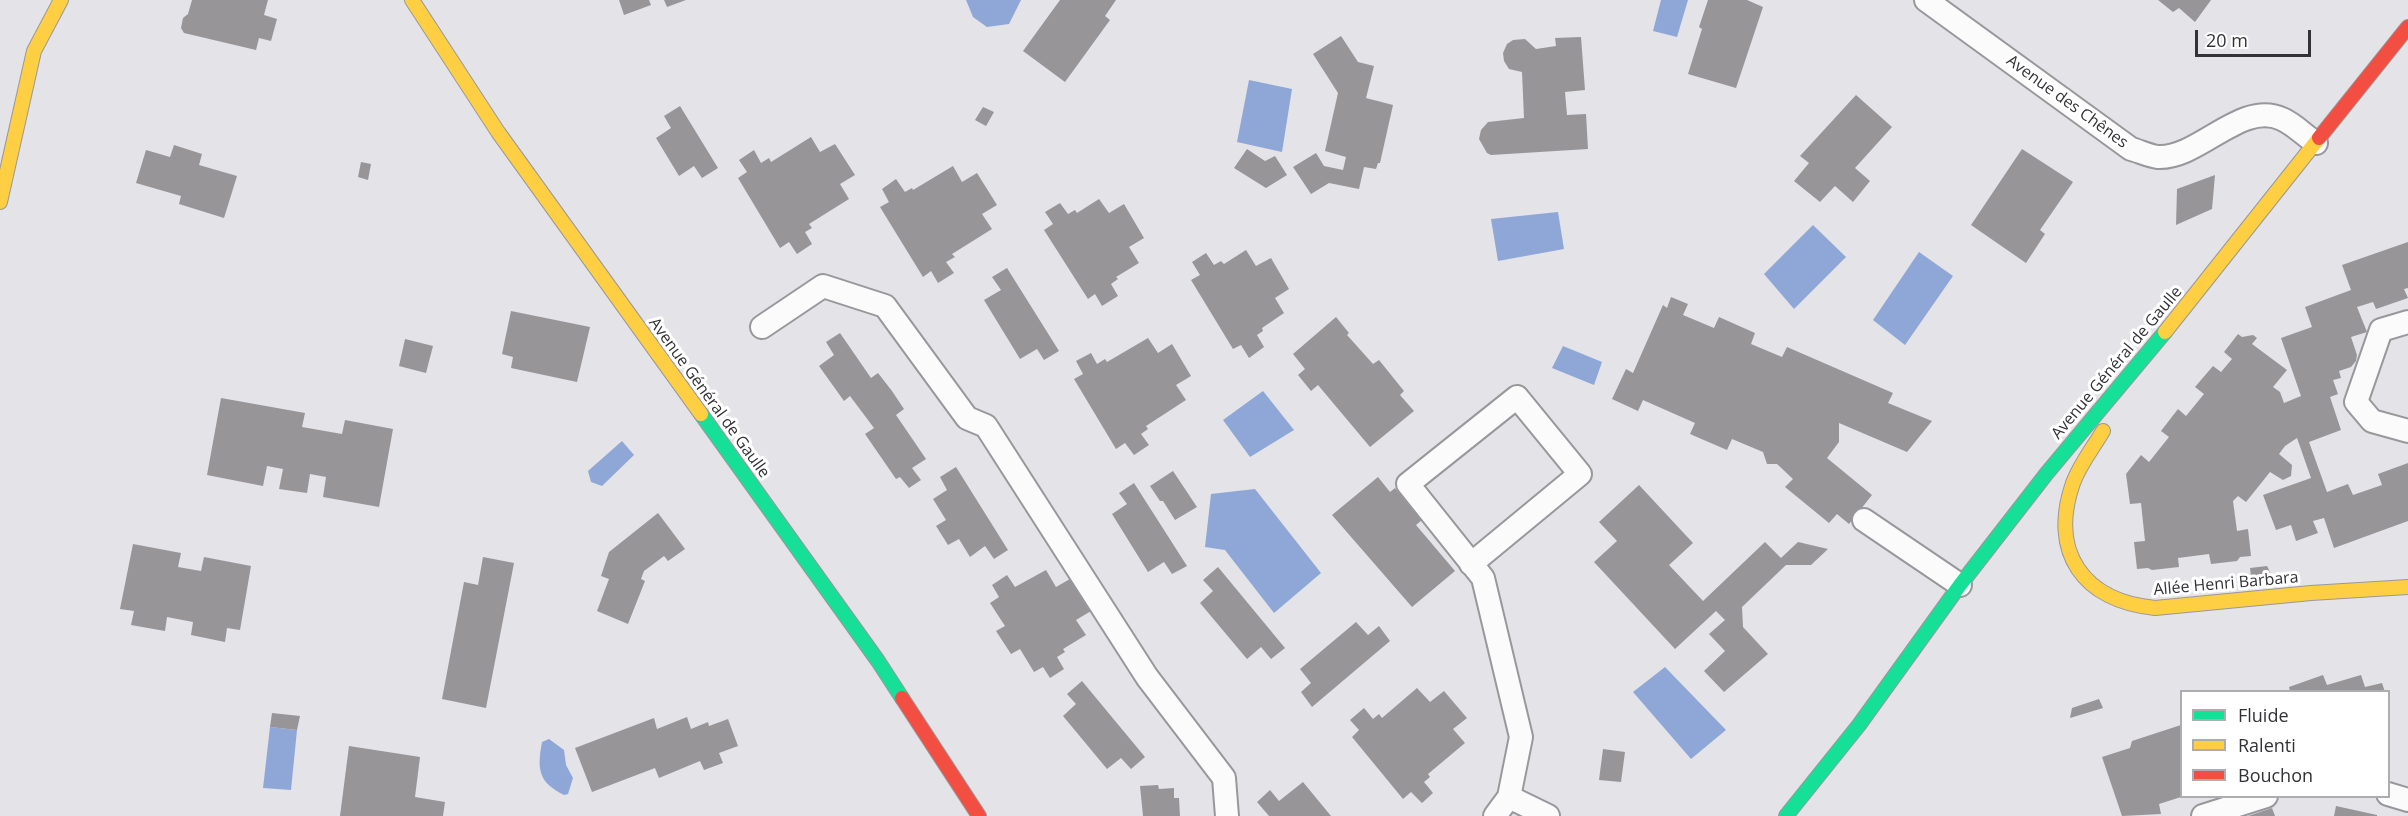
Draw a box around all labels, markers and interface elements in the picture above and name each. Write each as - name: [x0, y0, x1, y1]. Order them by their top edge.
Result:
- scale bar: [2198, 18, 2314, 56]
- text: 20 m: [2206, 28, 2248, 52]
- street label: Avenue des Chênes: [2002, 51, 2132, 153]
- street label: Avenue Général de Gaulle: [2048, 283, 2186, 443]
- street label: Avenue Général de Gaulle: [644, 314, 774, 482]
- street label: Allée Henri Barbara: [2153, 568, 2299, 600]
- legend: [2180, 690, 2390, 798]
- text: Fluide: [2238, 703, 2289, 727]
- text: Ralenti: [2238, 733, 2296, 757]
- text: Bouchon: [2238, 763, 2313, 787]

